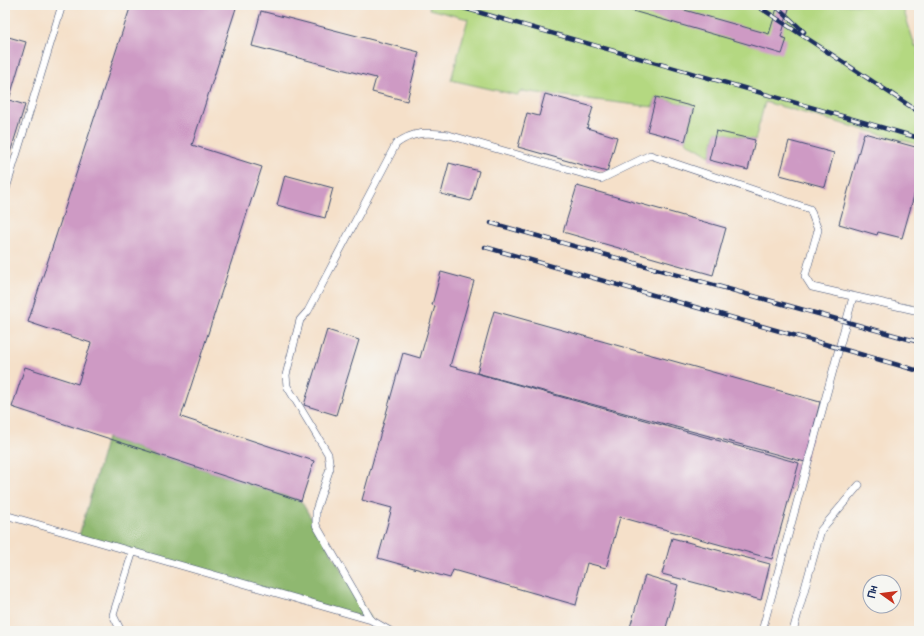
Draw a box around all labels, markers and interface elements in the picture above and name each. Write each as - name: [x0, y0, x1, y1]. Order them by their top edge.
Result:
- north arrow: [862, 574, 902, 614]
- text: Пн: [865, 584, 881, 599]

